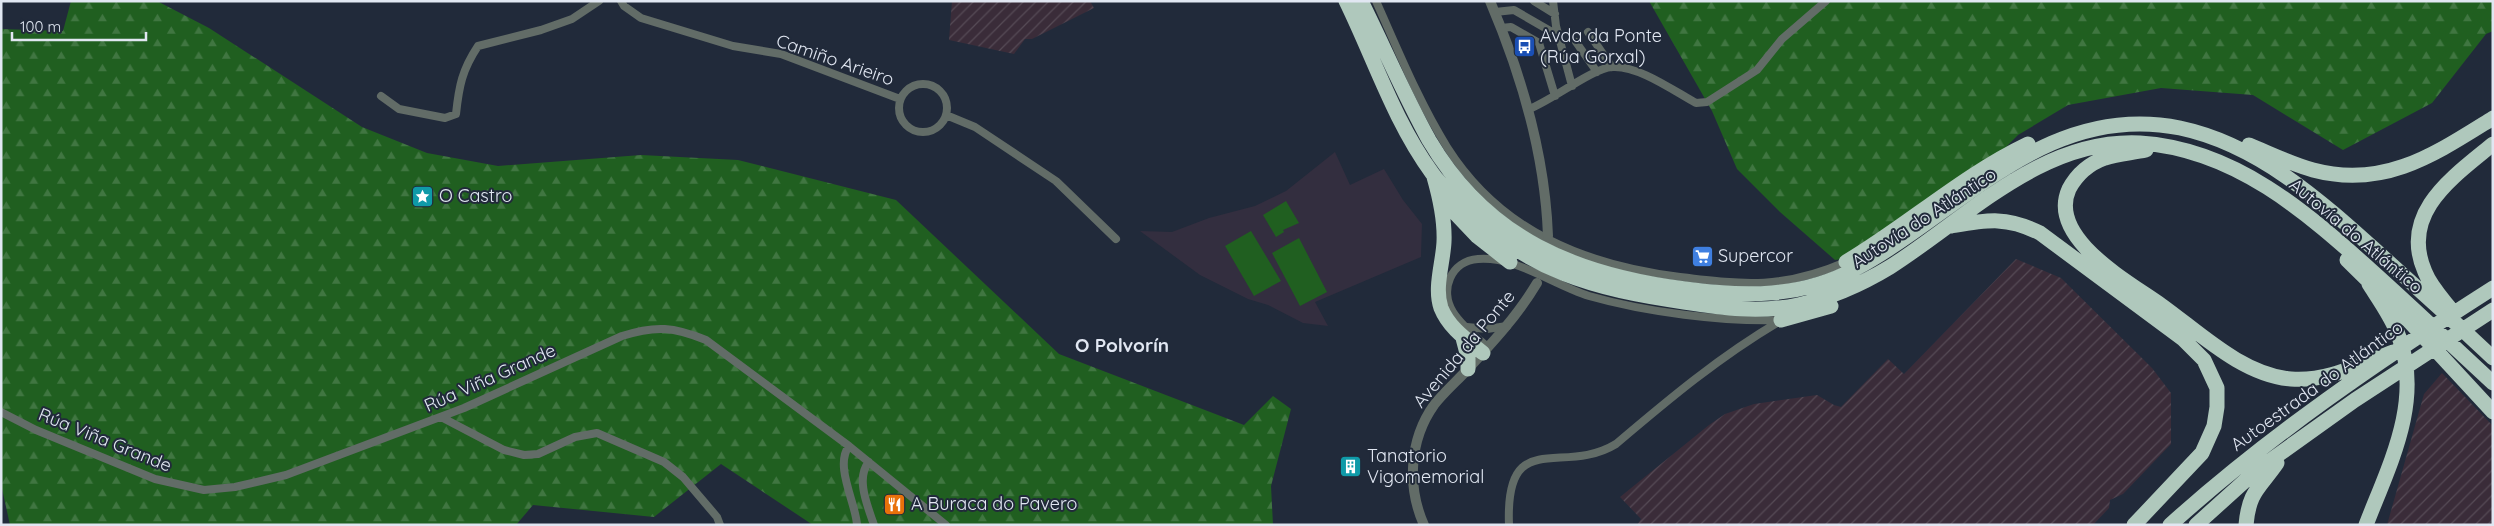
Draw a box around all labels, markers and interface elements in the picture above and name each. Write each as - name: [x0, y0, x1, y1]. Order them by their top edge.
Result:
- scale bar: [12, 10, 146, 42]
- text: 100 m: [20, 17, 61, 36]
- place label: Avda da Ponte (Rúa Gorxal): [1540, 24, 1662, 68]
- street label: Camiño Arieiro: [773, 29, 897, 90]
- bus stop icon: Avda da Ponte (Rúa Gorxal): [1512, 34, 1536, 58]
- street label: Autovía do Atlántico: [1847, 162, 2000, 273]
- street label: Autovía do Atlántico: [2285, 173, 2428, 298]
- place icon: O Castro: [411, 184, 435, 208]
- place label: O Castro: [439, 184, 512, 207]
- supermarket icon: Supercor: [1690, 244, 1714, 268]
- place label: Supercor: [1718, 244, 1793, 267]
- street label: Avenida da Ponte: [1408, 285, 1520, 412]
- street label: Autoestrada do Atlántico: [2226, 315, 2407, 456]
- district label: O Polvorín: [1075, 333, 1169, 357]
- street label: Rúa Viña Grande: [420, 338, 559, 417]
- street label: Rúa Viña Grande: [35, 402, 175, 477]
- place label: Tanatorio Vigomemorial: [1367, 444, 1484, 488]
- building icon: Tanatorio Vigomemorial: [1339, 454, 1363, 478]
- restaurant icon: A Buraca do Pavero: [883, 492, 907, 516]
- place label: A Buraca do Pavero: [911, 492, 1077, 515]

